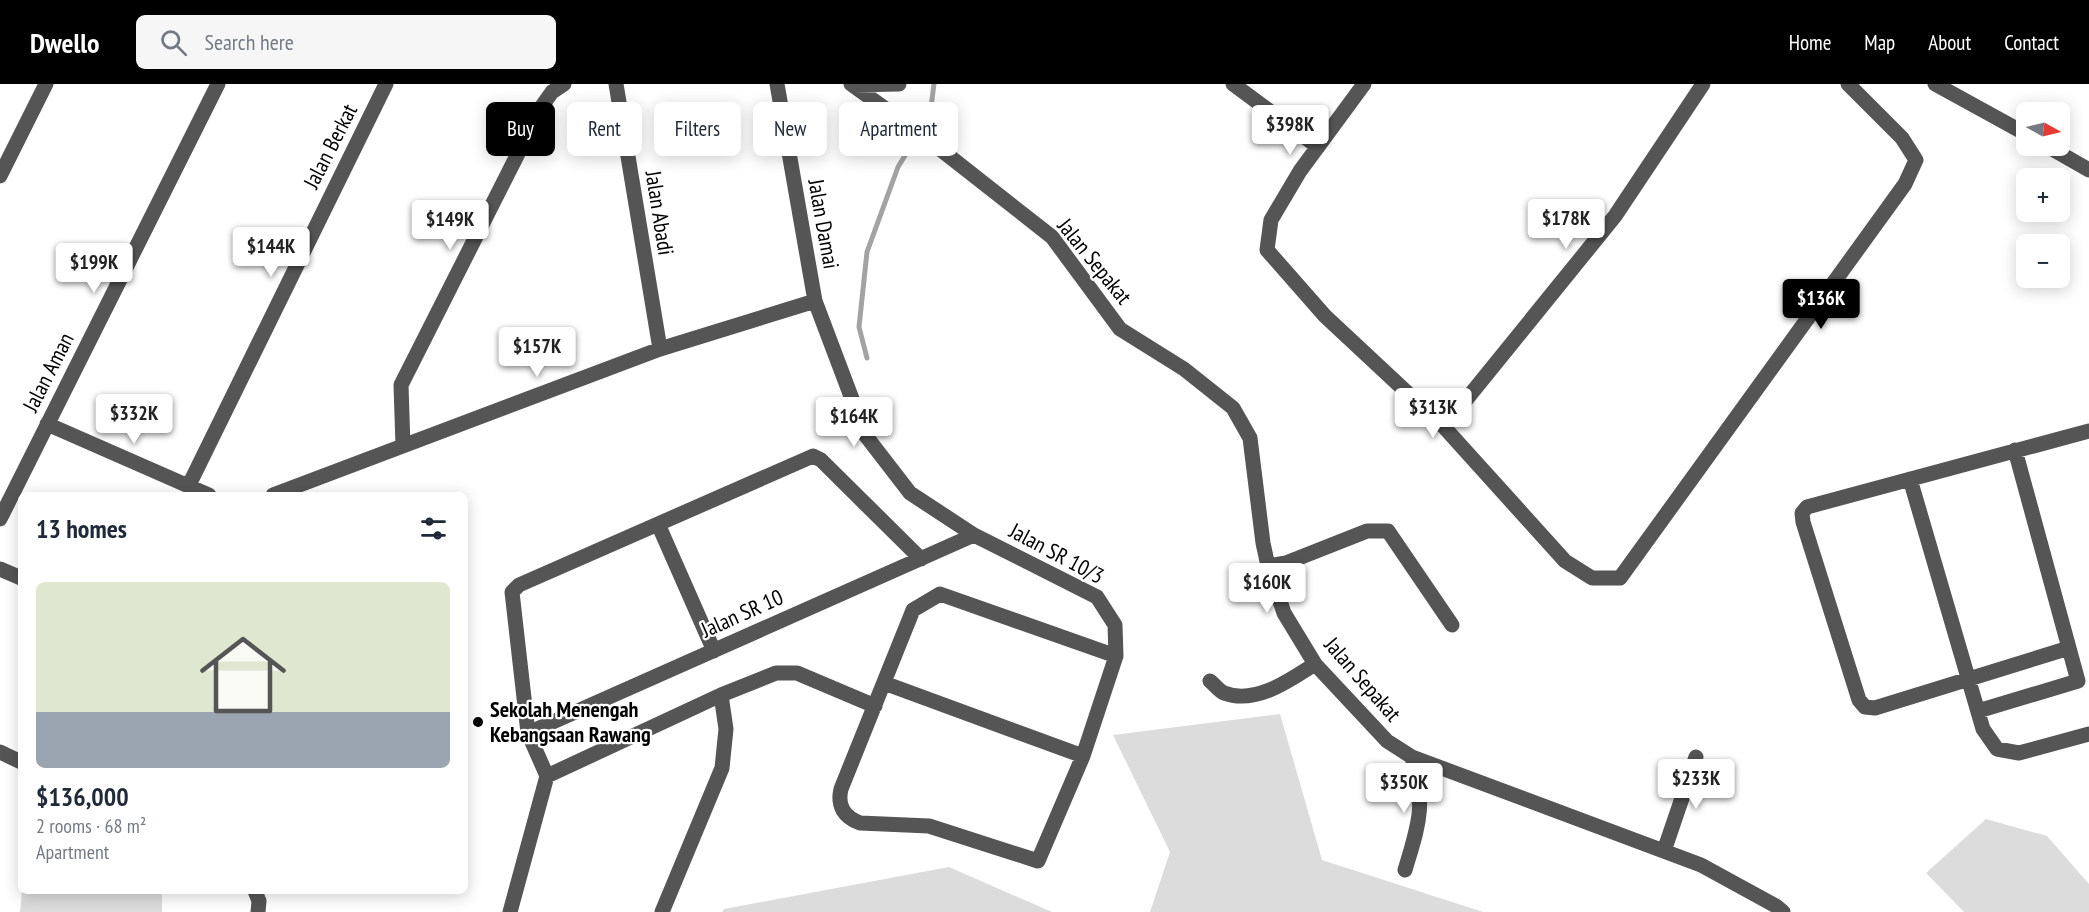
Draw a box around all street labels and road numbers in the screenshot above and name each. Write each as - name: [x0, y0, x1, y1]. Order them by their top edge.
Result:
- street label: Jalan Berkat: [296, 99, 363, 194]
- street label: Jalan Abadi: [639, 168, 680, 257]
- street label: Jalan Damai: [802, 176, 846, 271]
- street label: Jalan Sepakat: [1051, 212, 1138, 310]
- street label: Jalan Aman: [16, 328, 80, 417]
- street label: Jalan SR 10/3: [1004, 516, 1109, 590]
- street label: Jalan SR 10: [696, 583, 787, 644]
- street label: Jalan Sepakat: [1318, 630, 1407, 727]

